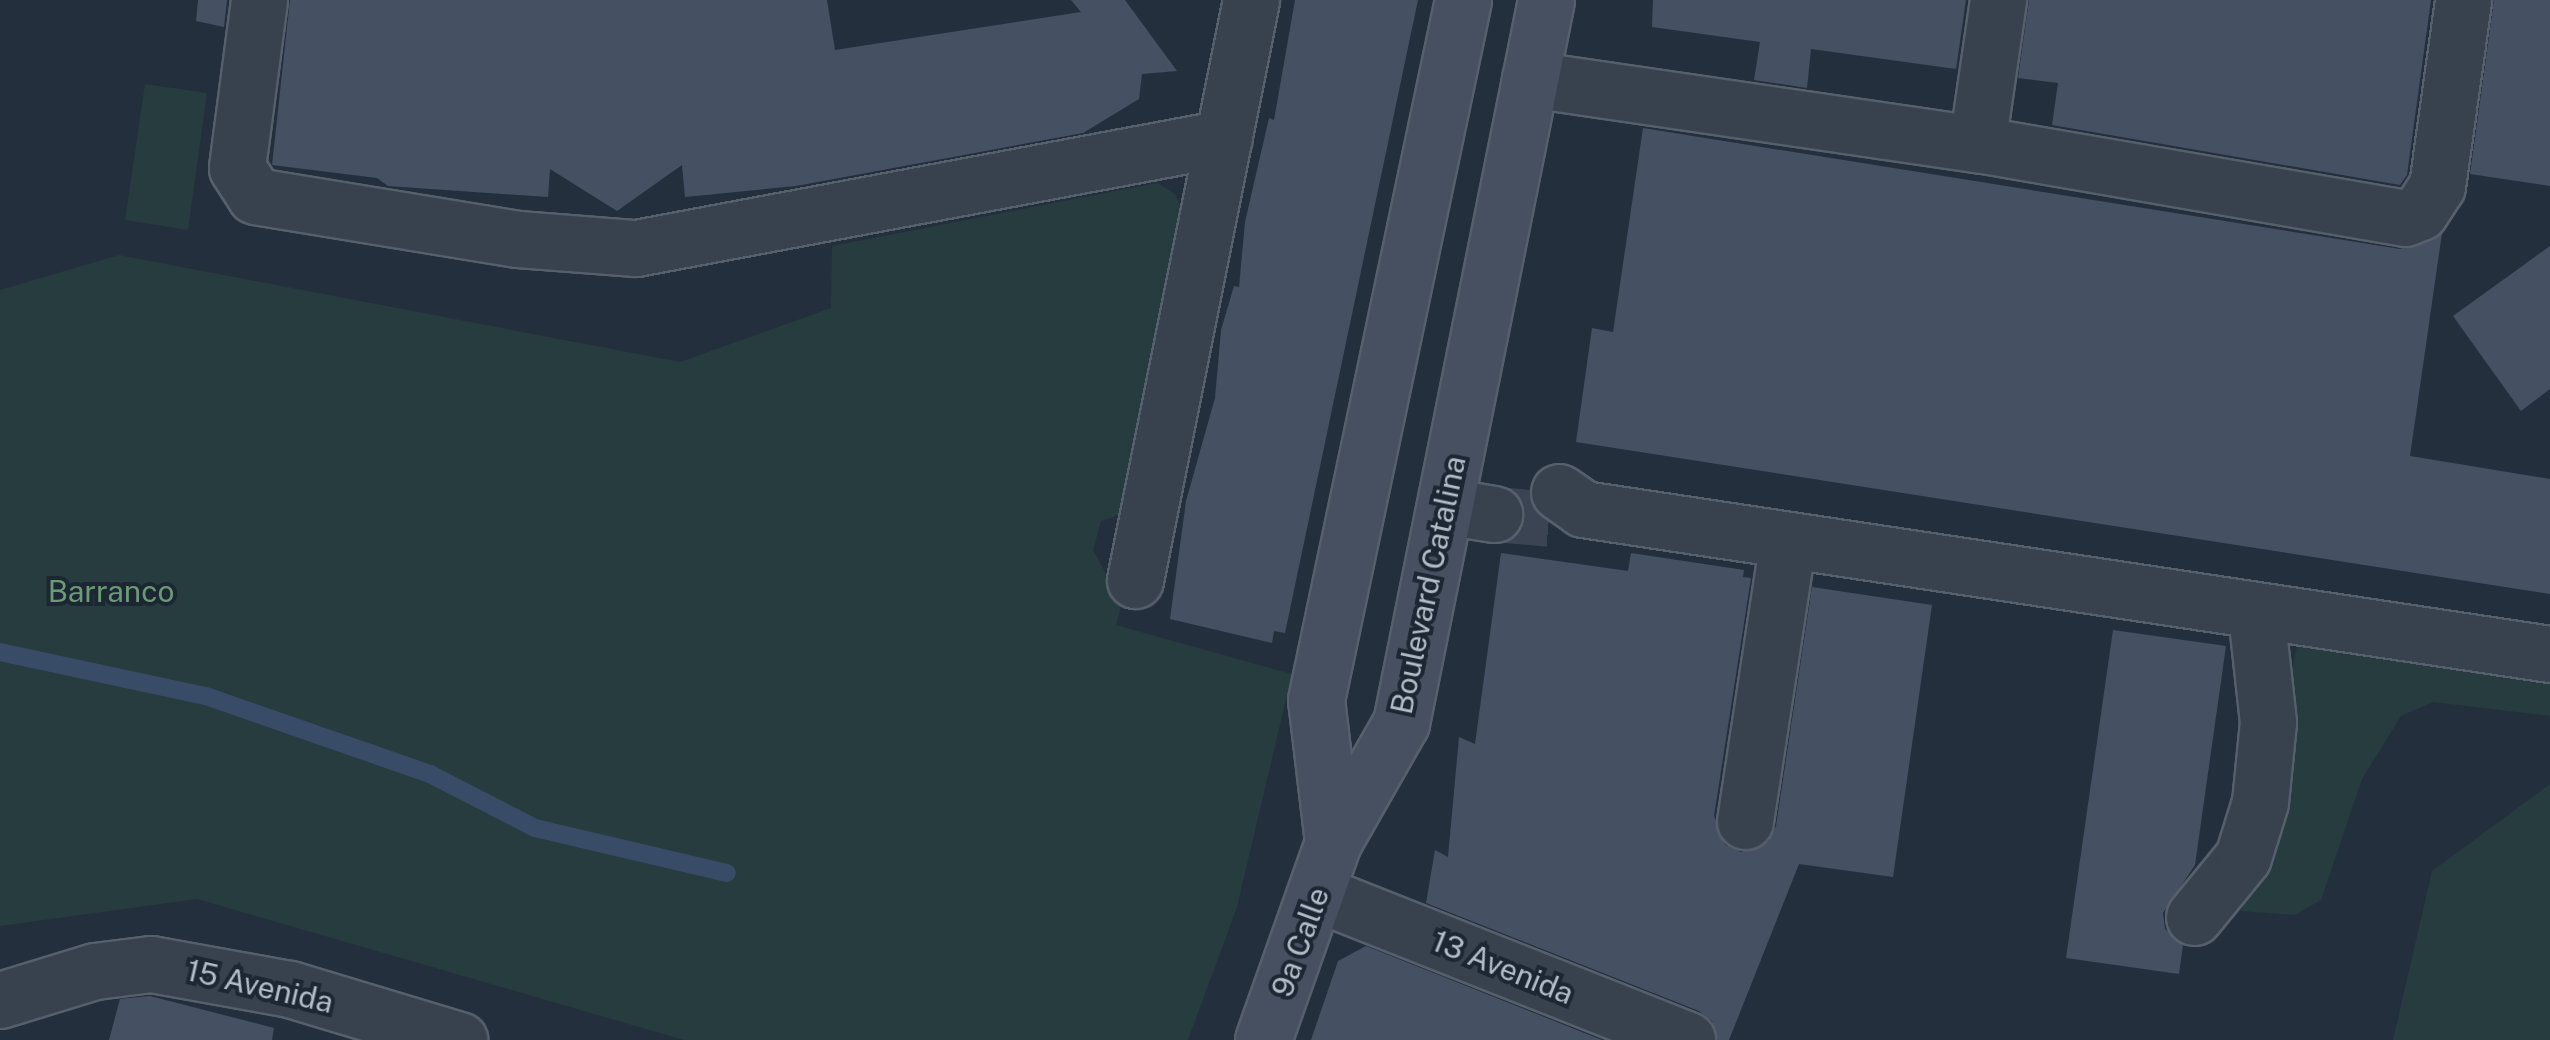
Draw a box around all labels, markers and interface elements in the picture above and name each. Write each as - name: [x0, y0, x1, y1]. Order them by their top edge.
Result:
- street label: Boulevard Catalina: [1383, 453, 1473, 717]
- park label: Barranco: [48, 573, 174, 609]
- street label: 9a Calle: [1264, 882, 1336, 1002]
- street label: 13 Avenida: [1427, 922, 1579, 1012]
- street label: 15 Avenida: [183, 952, 337, 1020]

